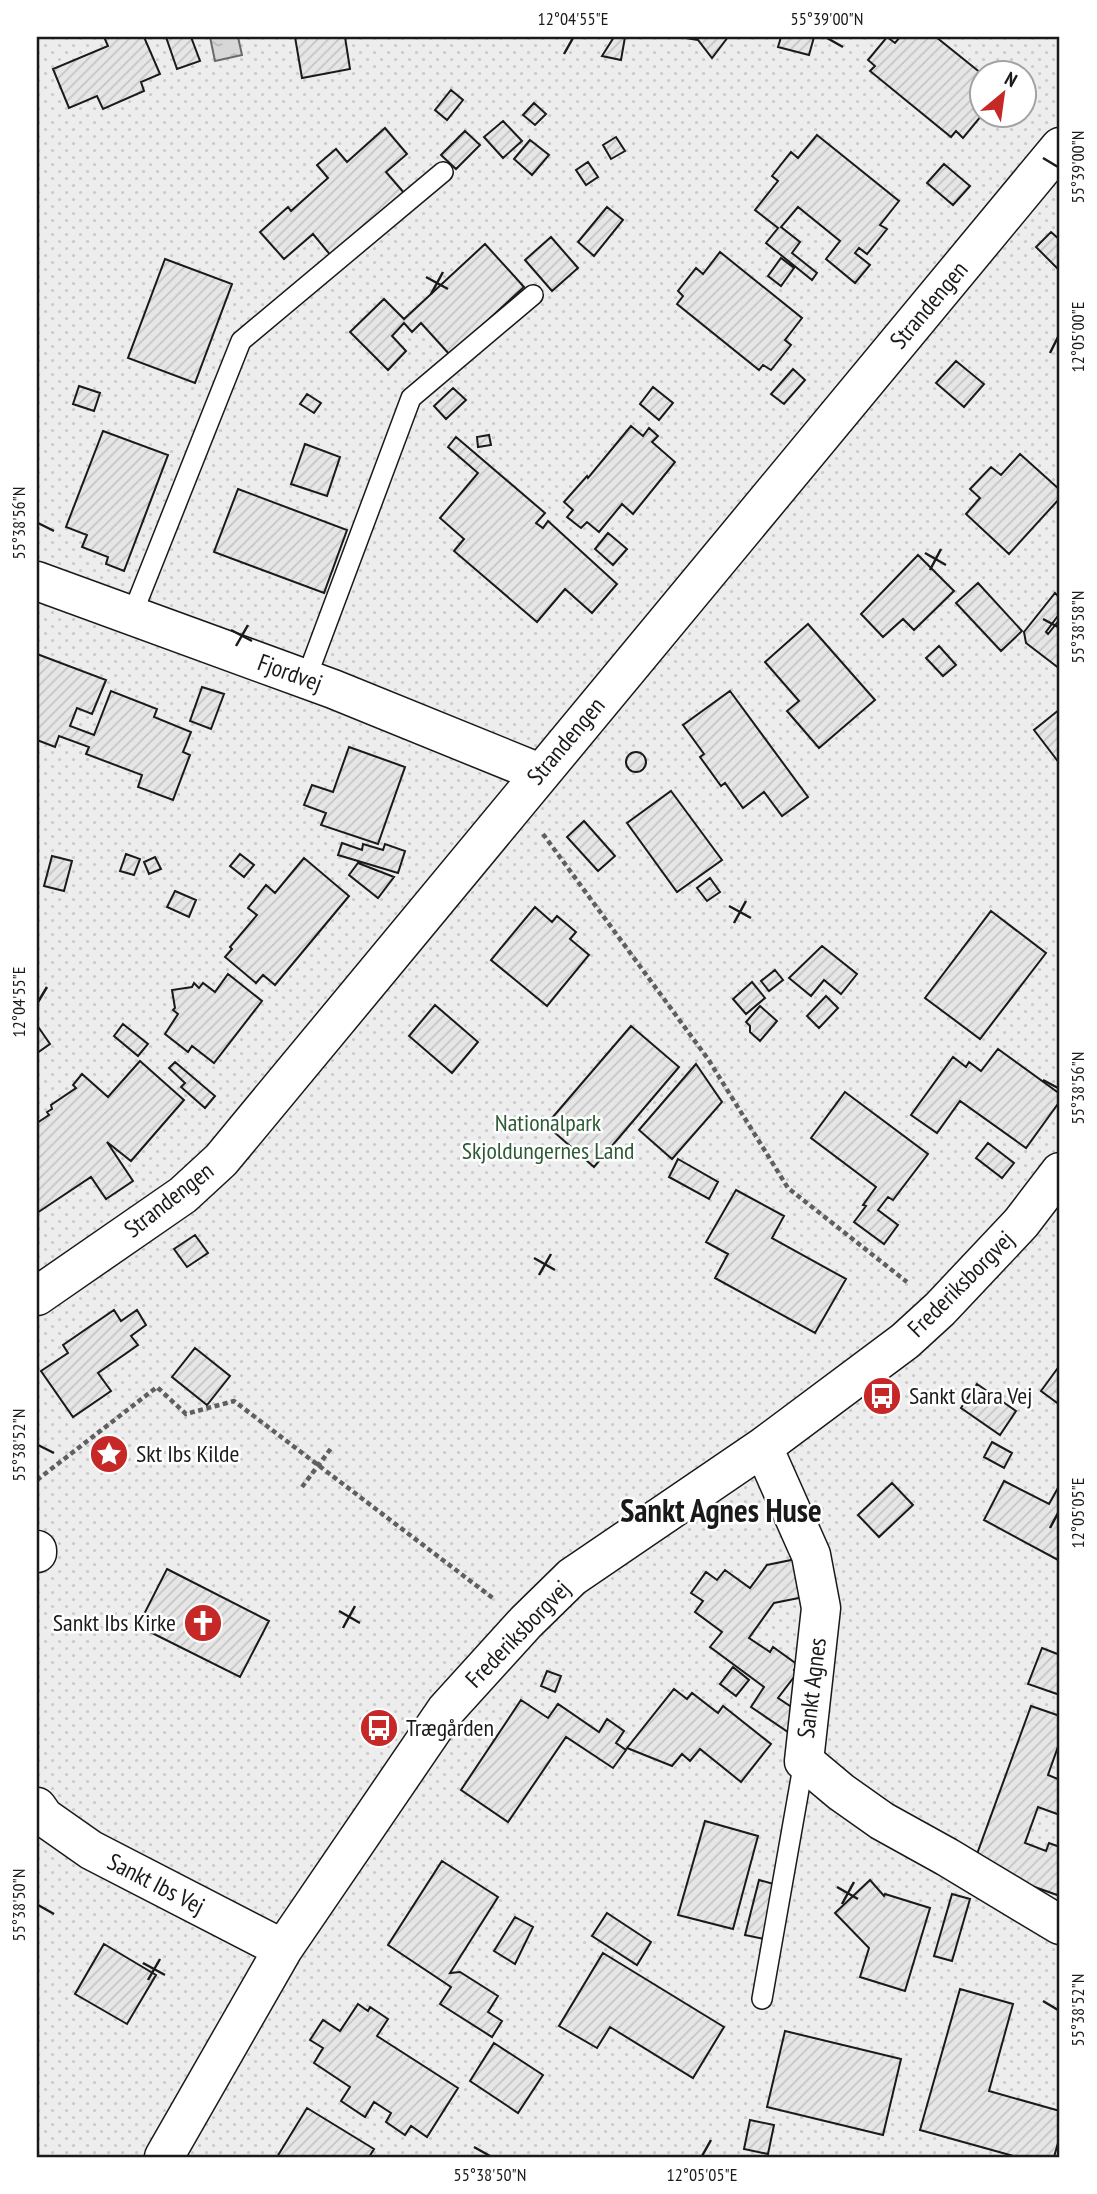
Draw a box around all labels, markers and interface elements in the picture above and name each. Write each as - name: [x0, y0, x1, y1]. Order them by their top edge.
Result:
- text: 12°04'55"E: [538, 7, 608, 30]
- text: 55°39'00"N: [791, 7, 863, 30]
- north arrow: [968, 60, 1038, 130]
- text: N: [1001, 66, 1022, 92]
- text: 55°39'00"N: [1066, 131, 1089, 203]
- street label: Strandengen: [883, 254, 974, 355]
- text: 12°05'00"E: [1066, 302, 1089, 372]
- text: 55°38'56"N: [7, 487, 30, 559]
- text: 55°38'58"N: [1066, 591, 1089, 663]
- street label: Fjordvej: [253, 647, 327, 699]
- street label: Strandengen: [520, 690, 611, 791]
- text: 12°04'55"E: [7, 967, 30, 1037]
- text: 55°38'56"N: [1066, 1052, 1089, 1124]
- park label: Nationalpark Skjoldungernes Land: [462, 1107, 634, 1166]
- street label: Strandengen: [118, 1155, 220, 1244]
- street label: Frederiksborgvej: [901, 1224, 1020, 1343]
- bus stop icon: Sankt Clara Vej: [861, 1375, 903, 1417]
- place label: Sankt Clara Vej: [909, 1380, 1032, 1411]
- text: 55°38'52"N: [7, 1409, 30, 1481]
- place icon: Skt Ibs Kilde: [88, 1433, 130, 1475]
- place label: Skt Ibs Kilde: [136, 1438, 239, 1469]
- text: 12°05'05"E: [1066, 1478, 1089, 1548]
- district label: Sankt Agnes Huse: [620, 1489, 822, 1531]
- street label: Frederiksborgvej: [459, 1573, 577, 1694]
- church icon: Sankt Ibs Kirke: [182, 1602, 224, 1644]
- place label: Sankt Ibs Kirke: [53, 1607, 176, 1638]
- street label: Sankt Agnes: [790, 1636, 833, 1740]
- bus stop icon: Trægården: [358, 1707, 400, 1749]
- place label: Trægården: [406, 1712, 494, 1743]
- street label: Sankt Ibs Vej: [102, 1846, 210, 1921]
- text: 55°38'50"N: [7, 1869, 30, 1941]
- text: 55°38'52"N: [1066, 1974, 1089, 2046]
- text: 55°38'50"N: [454, 2163, 526, 2186]
- text: 12°05'05"E: [667, 2163, 737, 2186]

